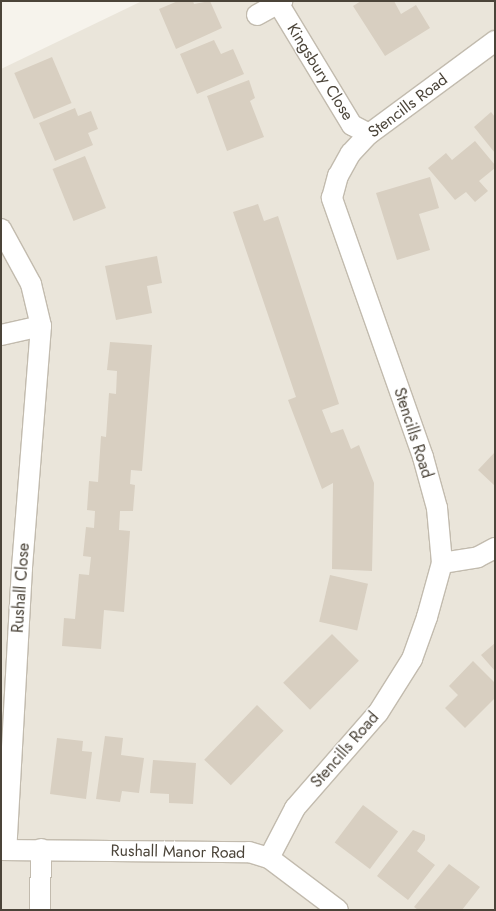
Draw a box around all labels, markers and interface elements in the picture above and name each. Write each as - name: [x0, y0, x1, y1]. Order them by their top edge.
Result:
- street label: Kingsbury Close: [283, 20, 357, 124]
- street label: Stencills Road: [365, 70, 451, 142]
- street label: Stencills Road: [389, 385, 437, 481]
- street label: Rushall Close: [8, 542, 34, 634]
- street label: Stencills Road: [307, 708, 383, 792]
- street label: Rushall Manor Road: [111, 841, 245, 863]

